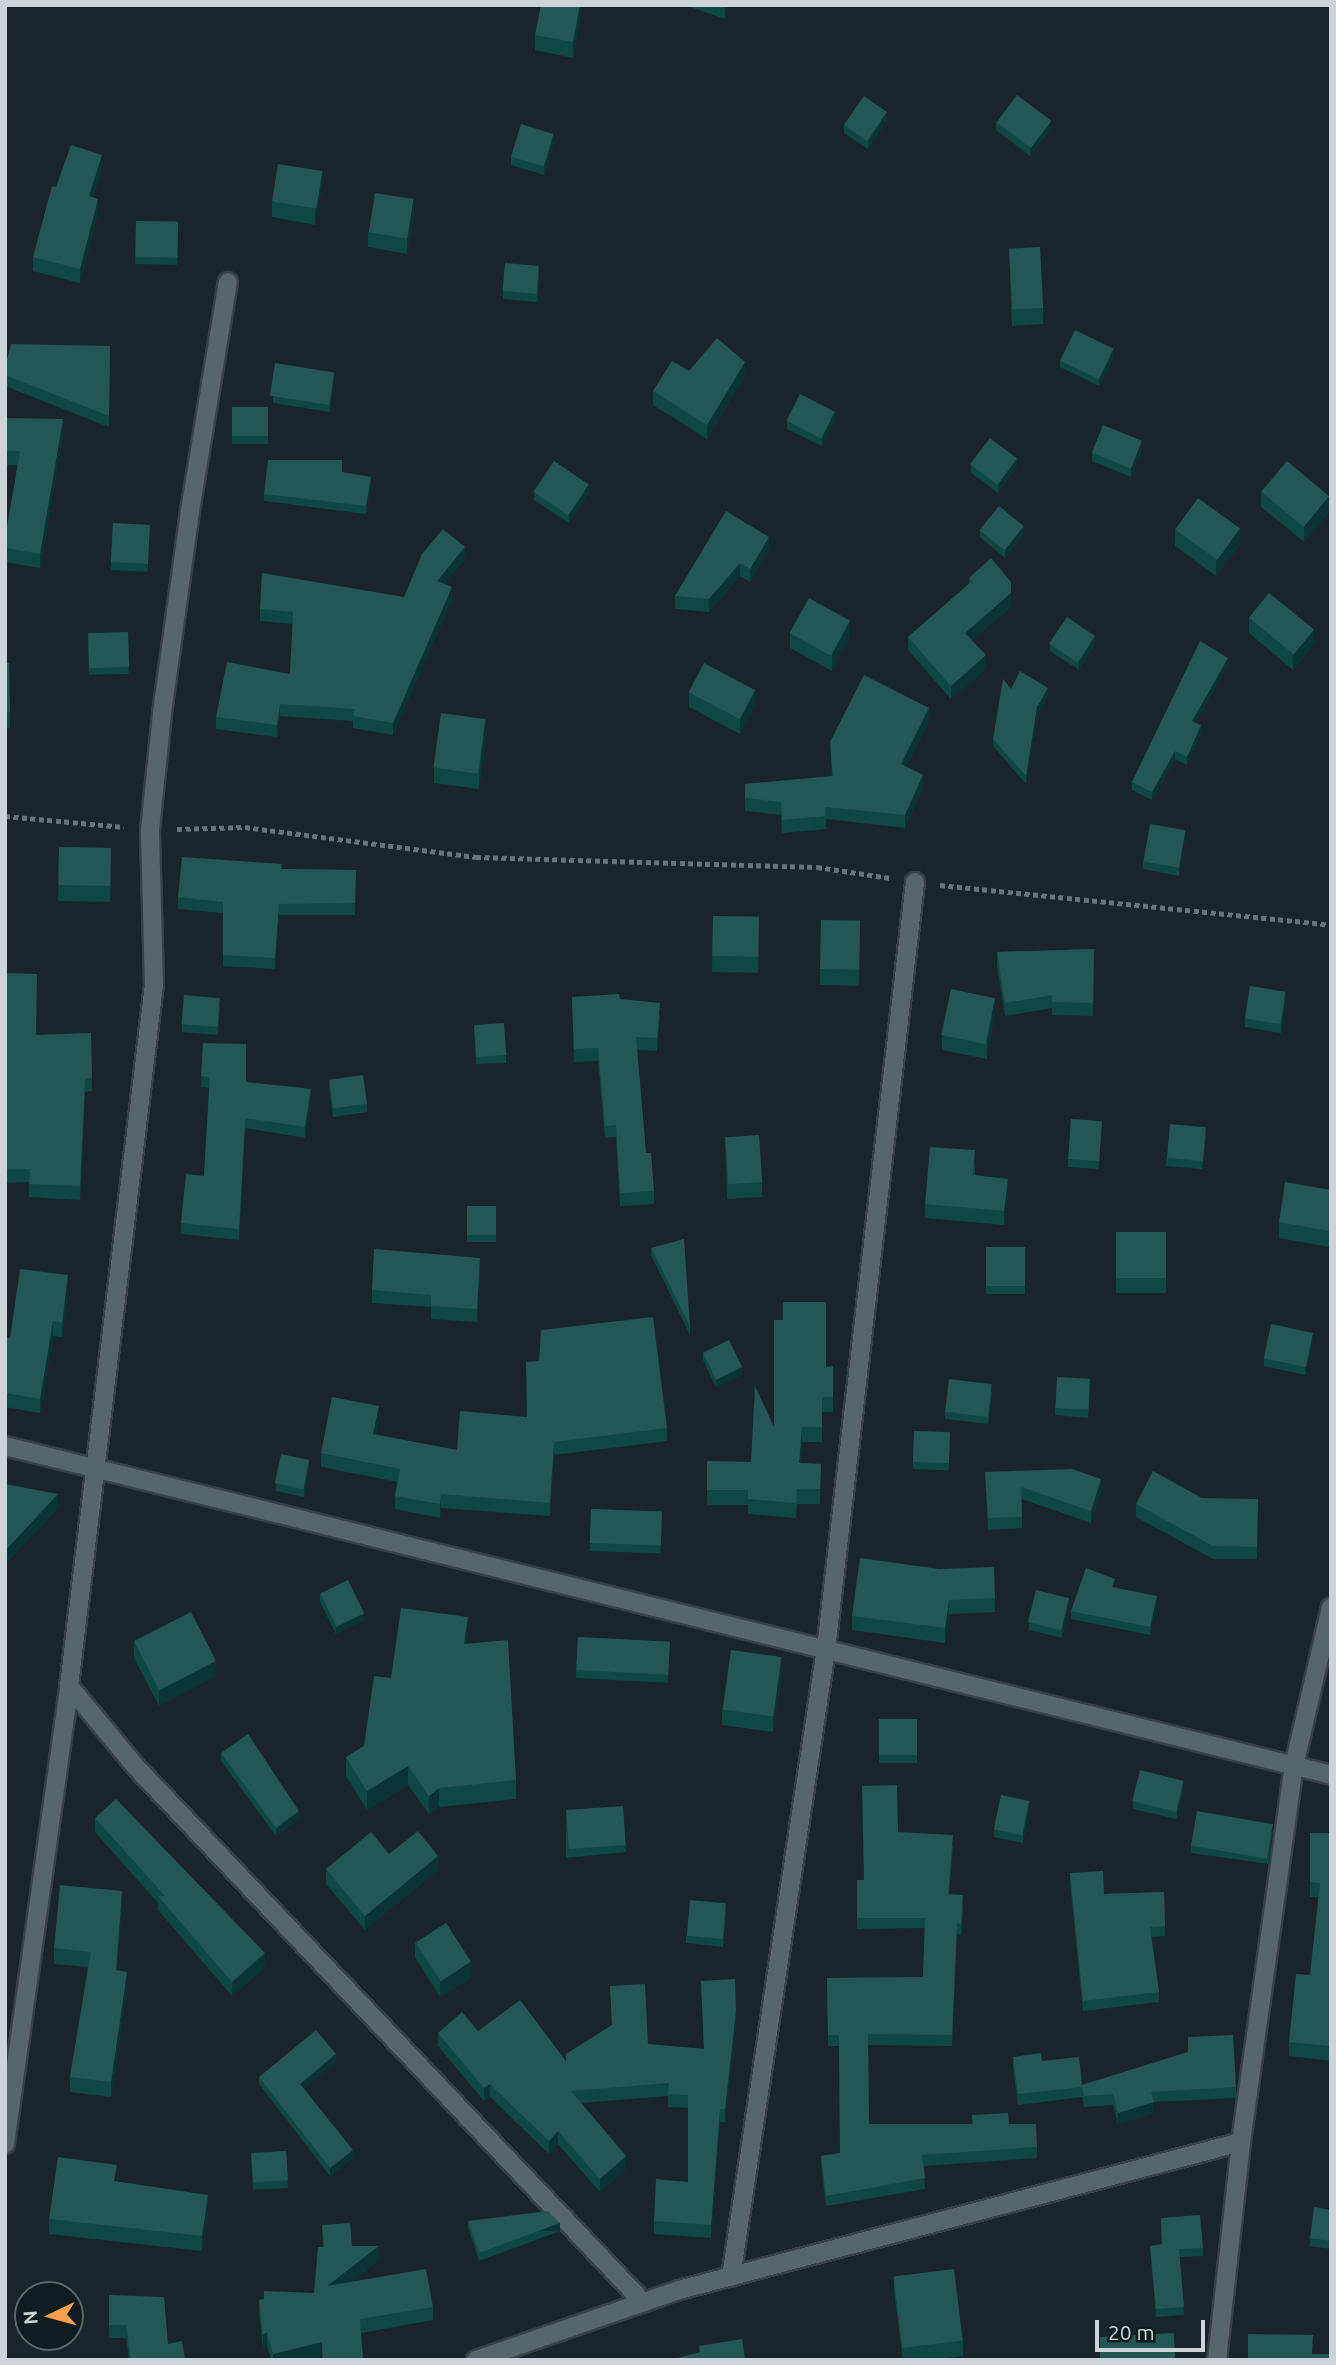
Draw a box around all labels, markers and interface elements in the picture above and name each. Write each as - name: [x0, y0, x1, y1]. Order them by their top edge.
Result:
- north arrow: [14, 2281, 84, 2351]
- scale bar: [1098, 2306, 1208, 2350]
- text: N: [18, 2310, 42, 2326]
- text: 20 m: [1108, 2320, 1155, 2344]

